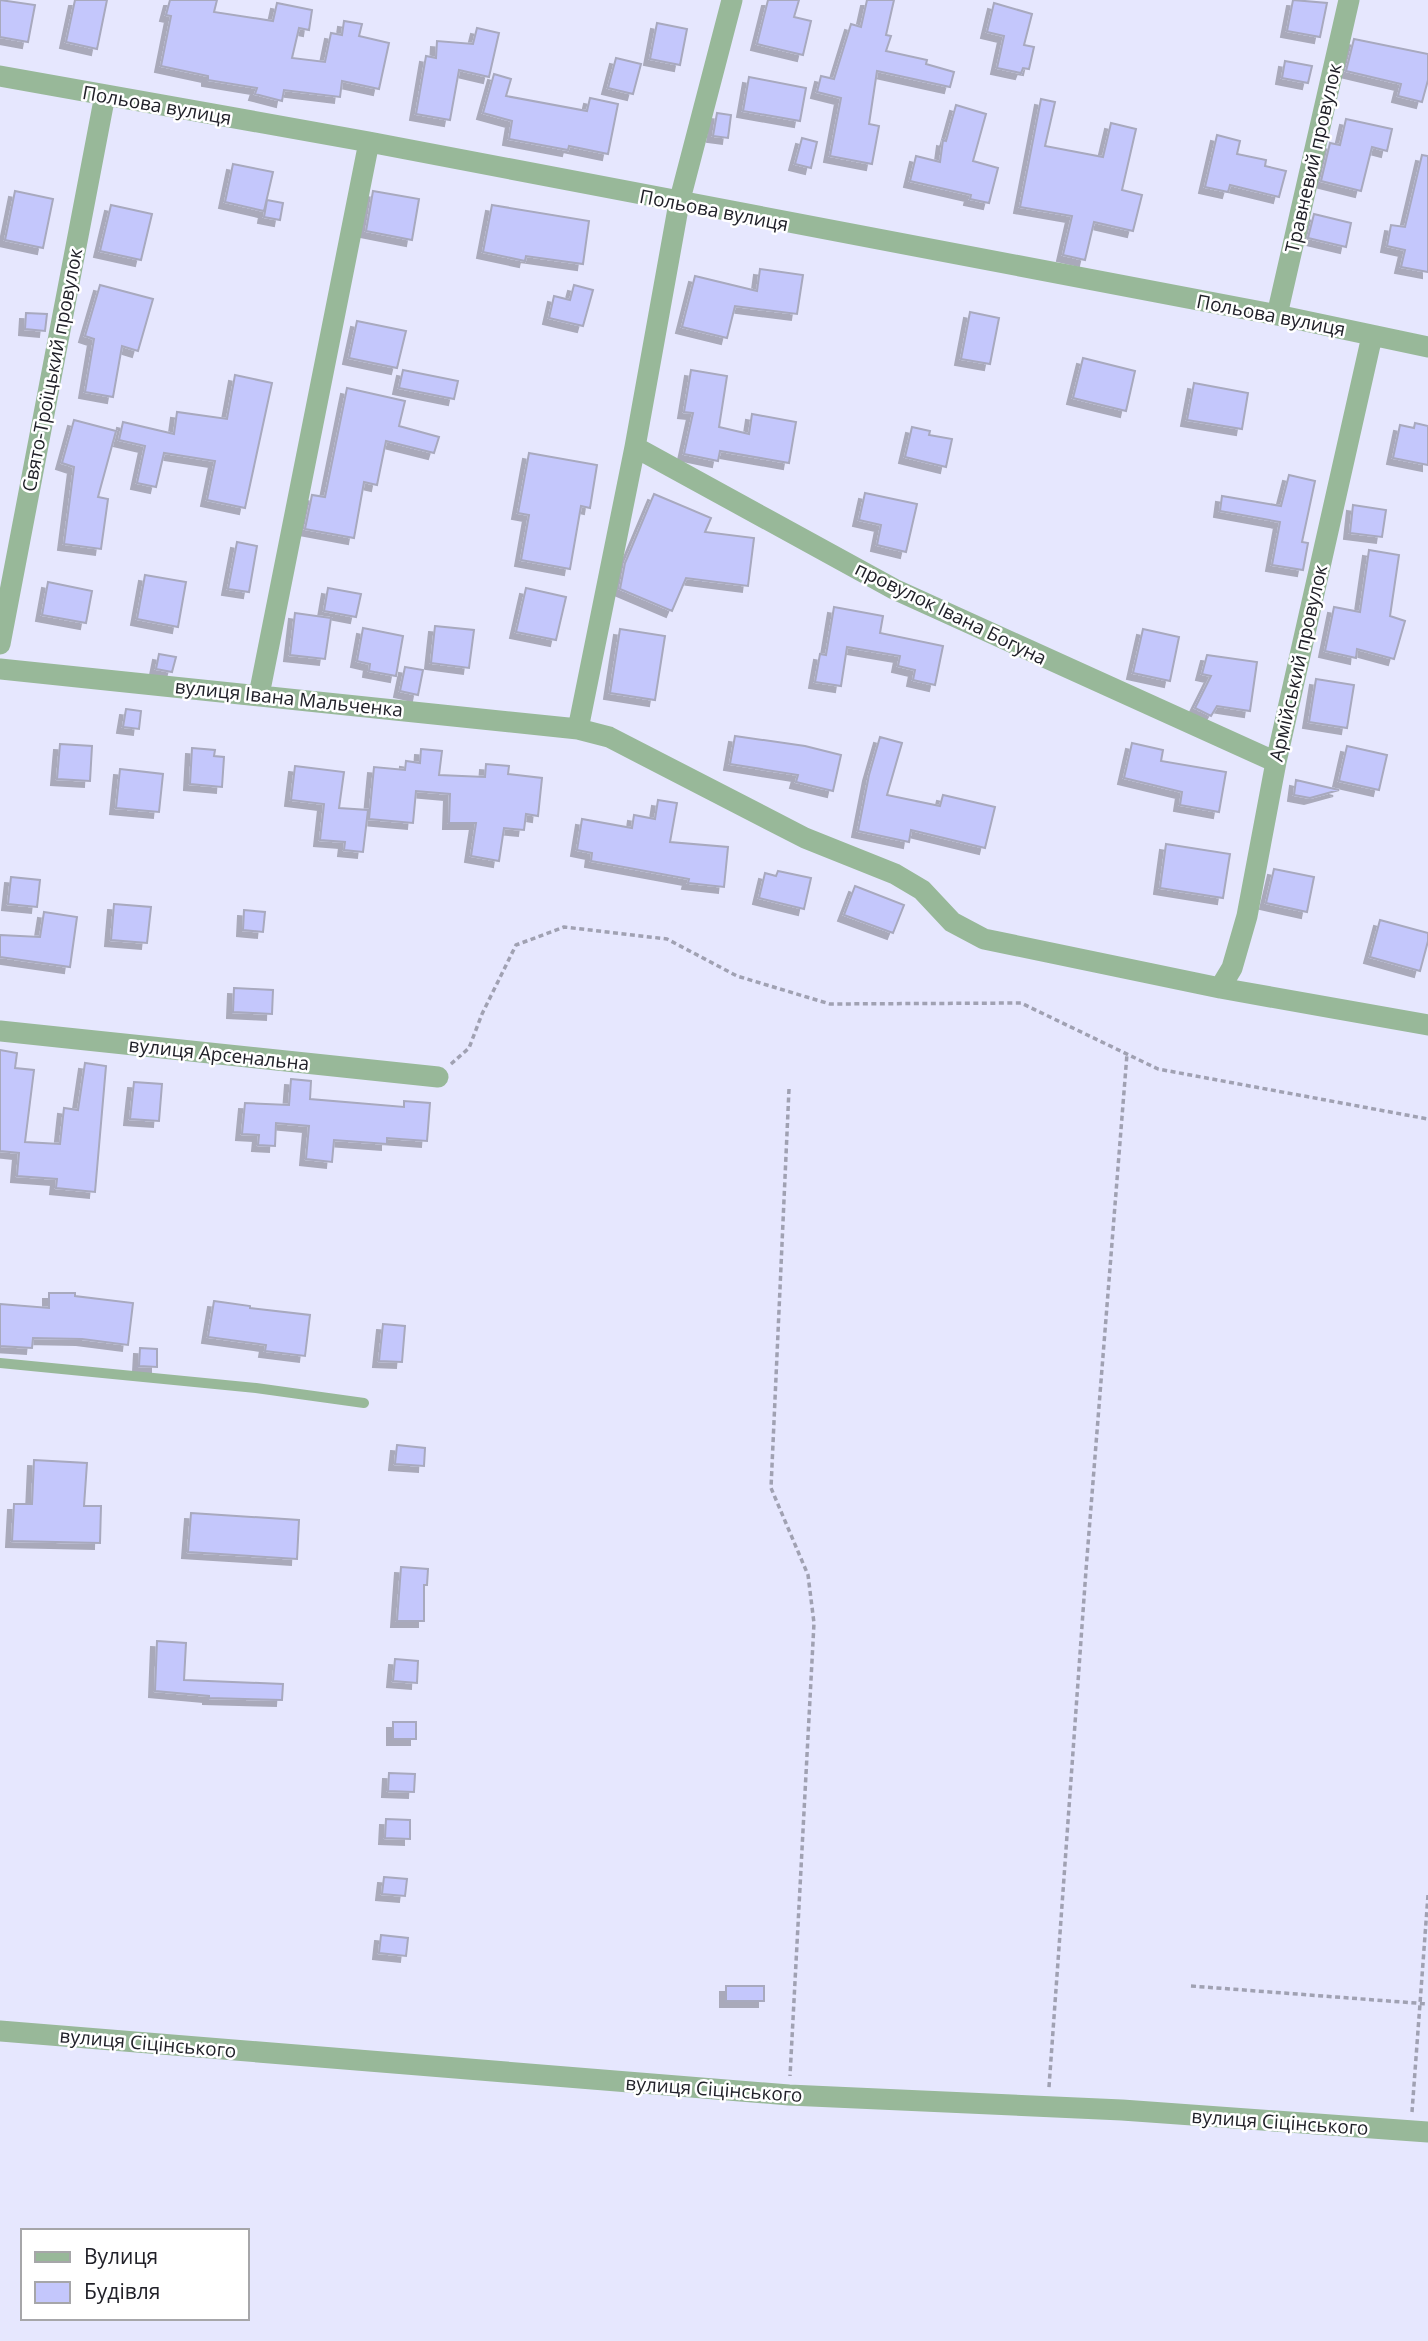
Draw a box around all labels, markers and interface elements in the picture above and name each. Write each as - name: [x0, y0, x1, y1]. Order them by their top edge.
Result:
- street label: Травневий провулок: [1279, 61, 1347, 255]
- street label: Польова вулиця: [80, 79, 234, 131]
- street label: Польова вулиця: [637, 183, 791, 237]
- street label: Свято-Троїцький провулок: [16, 246, 88, 494]
- street label: Польова вулиця: [1194, 288, 1348, 342]
- street label: провулок Івана Богуна: [851, 555, 1051, 671]
- street label: Армійський провулок: [1263, 562, 1333, 764]
- street label: вулиця Івана Мальченка: [174, 673, 404, 723]
- street label: вулиця Арсенальна: [127, 1032, 311, 1076]
- street label: вулиця Сіцінського: [59, 2022, 237, 2064]
- street label: вулиця Сіцінського: [625, 2070, 803, 2108]
- street label: вулиця Сіцінського: [1191, 2103, 1369, 2141]
- legend: [21, 2229, 248, 2320]
- text: Вулиця: [84, 2242, 158, 2270]
- text: Будівля: [84, 2277, 160, 2305]

